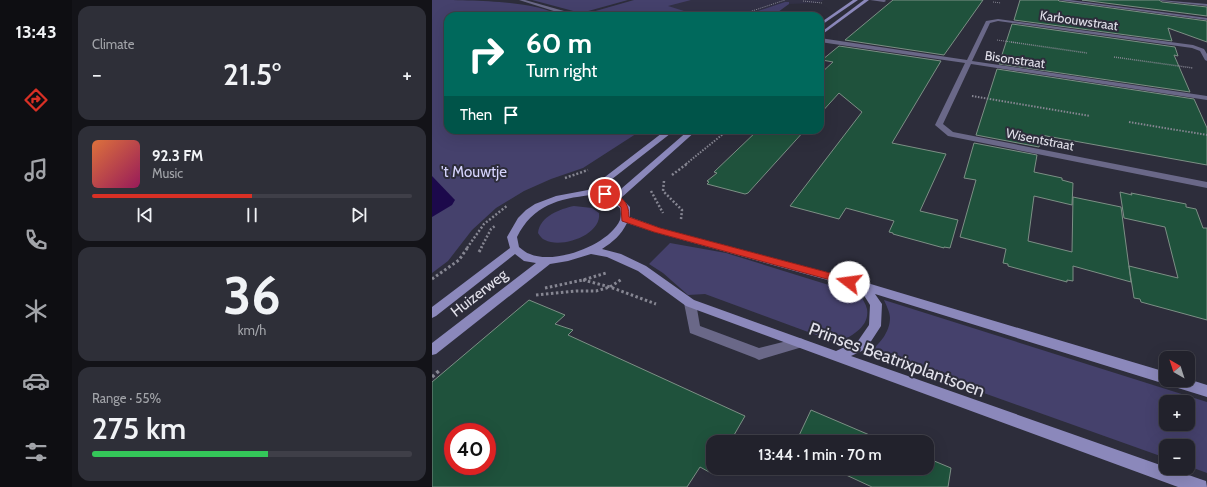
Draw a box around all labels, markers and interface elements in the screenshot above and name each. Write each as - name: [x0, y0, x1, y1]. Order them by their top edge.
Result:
- street label: Karbouwstraat: [1039, 7, 1120, 33]
- text: 13:43: [15, 21, 57, 43]
- text: 60 m: [526, 26, 592, 60]
- icon: right: [460, 28, 512, 80]
- text: Climate: [92, 36, 134, 52]
- street label: Bisonstraat: [984, 47, 1047, 71]
- text: 21.5°: [223, 56, 281, 93]
- text: Turn right: [526, 60, 597, 82]
- text: −: [92, 61, 102, 88]
- text: +: [402, 61, 412, 88]
- icon: directions: [22, 86, 50, 114]
- icon: arrive: [500, 104, 522, 126]
- text: Then: [460, 106, 492, 124]
- street label: Wisentstraat: [1005, 125, 1076, 154]
- text: 92.3 FM: [152, 147, 203, 165]
- icon: music: [22, 156, 50, 184]
- park label: 't Mouwtje: [441, 163, 507, 181]
- text: Music: [152, 165, 183, 181]
- pin: [588, 177, 622, 211]
- icon: arrive: [594, 183, 616, 205]
- icon: previous: [134, 204, 156, 226]
- icon: pause: [241, 204, 263, 226]
- icon: next: [348, 204, 370, 226]
- icon: phone: [22, 226, 50, 254]
- position arrow: [828, 261, 870, 303]
- text: 36: [223, 264, 281, 327]
- street label: Huizerweg: [447, 265, 511, 321]
- icon: climate: [22, 297, 50, 325]
- street label: Prinses Beatrixplantsoen: [806, 318, 988, 402]
- text: km/h: [238, 322, 266, 338]
- north arrow: [1159, 351, 1195, 387]
- map controls: [1159, 351, 1195, 475]
- icon: car: [22, 367, 50, 395]
- text: Range · 55%: [92, 390, 161, 406]
- button: +: [1159, 395, 1195, 431]
- text: 275 km: [92, 410, 186, 447]
- speed limit sign: 40: [444, 423, 496, 475]
- icon: filters: [22, 438, 50, 466]
- button: −: [1159, 439, 1195, 475]
- text: 13:44 · 1 min · 70 m: [758, 446, 882, 464]

